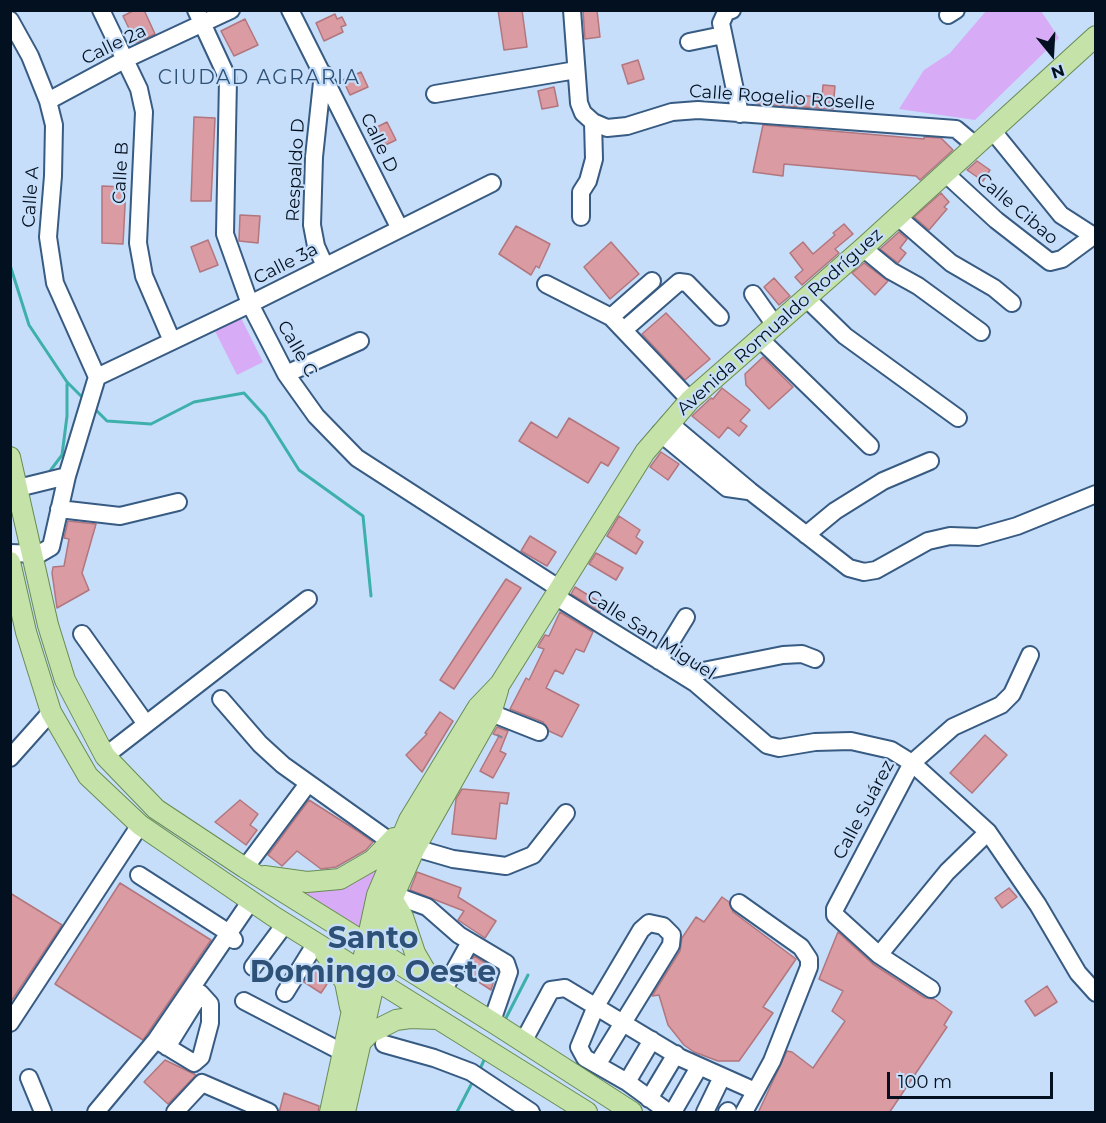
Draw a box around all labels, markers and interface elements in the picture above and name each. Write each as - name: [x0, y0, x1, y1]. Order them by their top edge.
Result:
- street label: Calle 2a: [78, 20, 150, 70]
- north arrow: [1022, 24, 1082, 84]
- text: N: [1049, 61, 1067, 83]
- district label: CIUDAD AGRARIA: [158, 66, 360, 90]
- street label: Calle Rogelio Roselle: [688, 81, 876, 115]
- street label: Calle D: [355, 110, 403, 176]
- street label: Respaldo D: [283, 118, 309, 222]
- street label: Calle B: [109, 141, 133, 205]
- street label: Calle A: [18, 166, 44, 228]
- street label: Calle Cibao: [972, 169, 1062, 249]
- street label: Avenida Romualdo Rodríguez: [673, 224, 887, 420]
- street label: Calle 3a: [250, 239, 322, 289]
- street label: Calle C: [272, 317, 322, 381]
- street label: Calle San Miguel: [583, 585, 719, 685]
- street label: Calle Suárez: [829, 757, 899, 863]
- district label: Santo Domingo Oeste: [250, 921, 496, 992]
- scale bar: [890, 1060, 1056, 1098]
- text: 100 m: [898, 1071, 952, 1093]

